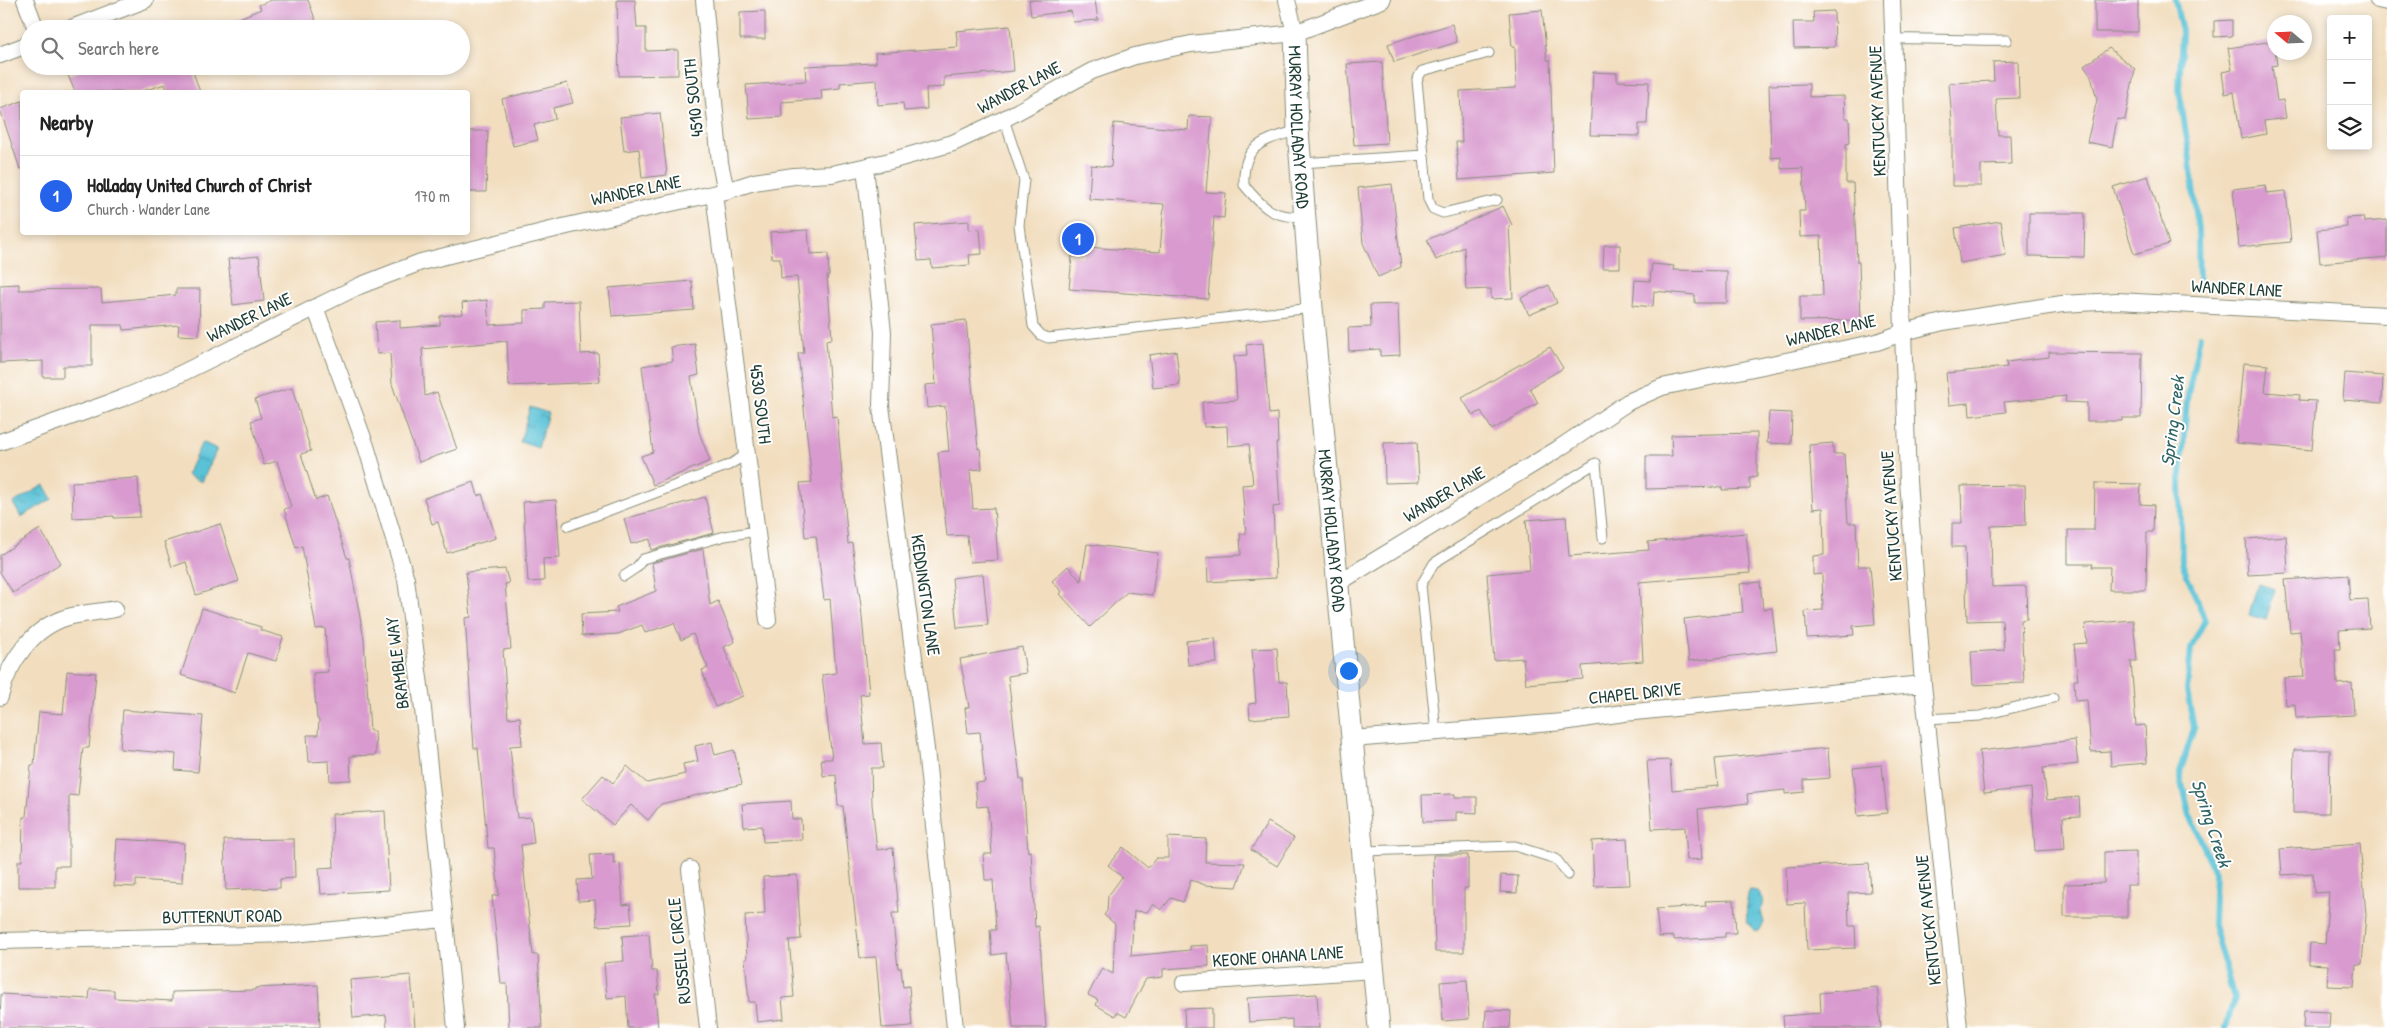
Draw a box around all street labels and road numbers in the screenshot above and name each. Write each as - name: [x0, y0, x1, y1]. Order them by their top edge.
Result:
- street label: MURRAY HOLLADAY ROAD: [1283, 45, 1317, 210]
- street label: KENTUCKY AVENUE: [1862, 45, 1892, 177]
- street label: WANDER LANE: [973, 55, 1065, 119]
- street label: 4510 SOUTH: [676, 58, 710, 138]
- street label: WANDER LANE: [589, 168, 683, 212]
- street label: WANDER LANE: [2191, 273, 2283, 303]
- street label: WANDER LANE: [202, 286, 296, 348]
- street label: WANDER LANE: [1784, 308, 1878, 352]
- street label: 4530 SOUTH: [744, 363, 778, 445]
- street label: MURRAY HOLLADAY ROAD: [1313, 448, 1353, 613]
- street label: KENTUCKY AVENUE: [1874, 450, 1908, 582]
- street label: WANDER LANE: [1398, 460, 1490, 528]
- street label: KEDDINGTON LANE: [905, 533, 947, 657]
- street label: BRAMBLE WAY: [379, 616, 415, 710]
- street label: CHAPEL DRIVE: [1587, 676, 1683, 710]
- street label: KENTUCKY AVENUE: [1909, 854, 1947, 986]
- street label: RUSSELL CIRCLE: [661, 897, 697, 1005]
- street label: BUTTERNUT ROAD: [162, 902, 282, 930]
- street label: KEONE OHANA LANE: [1211, 939, 1345, 973]

